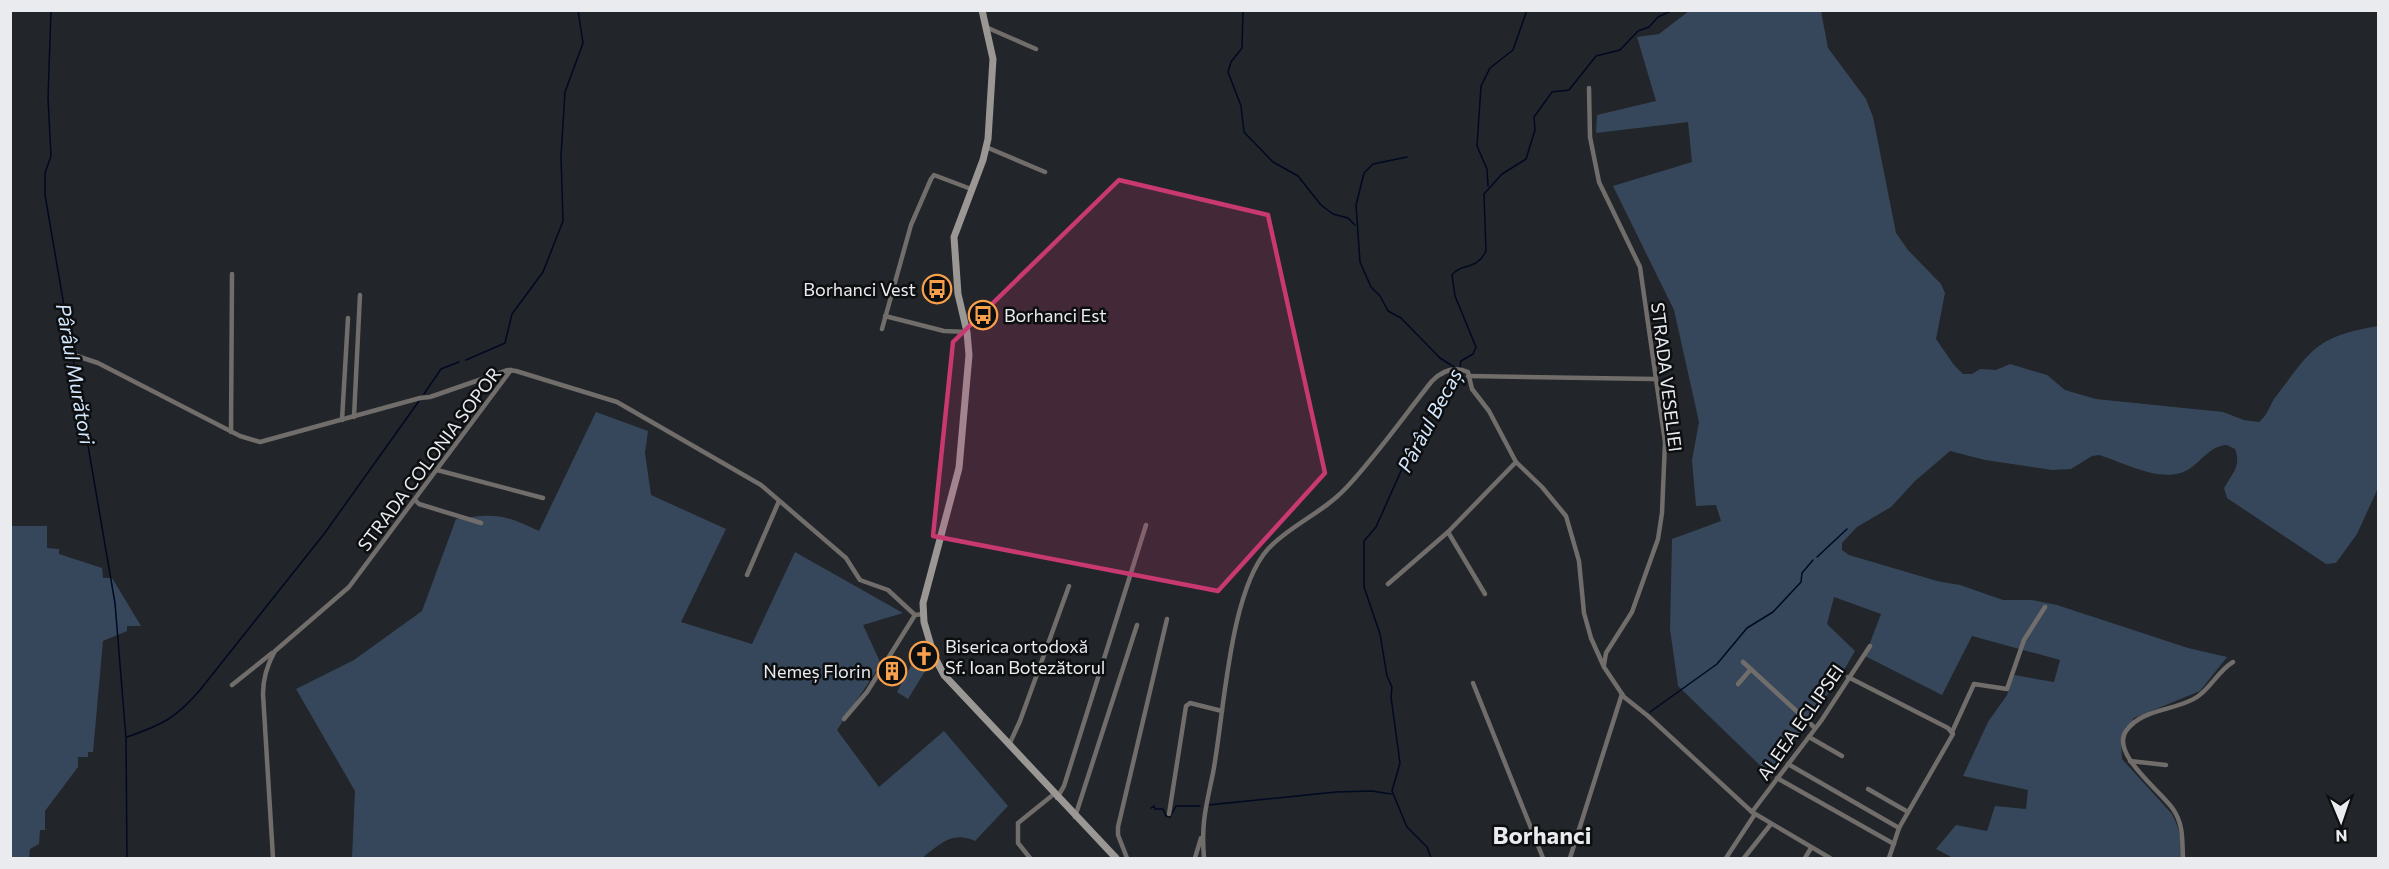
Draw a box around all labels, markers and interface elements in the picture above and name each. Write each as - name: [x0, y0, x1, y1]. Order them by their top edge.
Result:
- bus stop icon: Borhanci Vest: [921, 273, 953, 305]
- place label: Borhanci Vest: [803, 278, 916, 300]
- bus stop icon: Borhanci Est: [967, 299, 999, 331]
- street label: STRADA VESELIEI: [1647, 301, 1687, 453]
- water label: Pârâul Murători: [52, 302, 100, 447]
- place label: Borhanci Est: [1004, 304, 1107, 326]
- street label: STRADA COLONIA SOPOR: [353, 363, 505, 555]
- water label: Pârâul Becaș: [1392, 364, 1468, 477]
- place label: Biserica ortodoxă Sf. Ioan Botezătorul: [945, 635, 1105, 678]
- church icon: Biserica ortodoxă Sf. Ioan Botezătorul: [908, 640, 940, 672]
- building icon: Nemeș Florin: [876, 655, 908, 687]
- place label: Nemeș Florin: [763, 660, 871, 683]
- street label: ALEEA ECLIPSEI: [1752, 660, 1848, 784]
- north arrow: [2311, 791, 2371, 851]
- district label: Borhanci: [1493, 820, 1591, 849]
- text: N: [2335, 827, 2348, 846]

